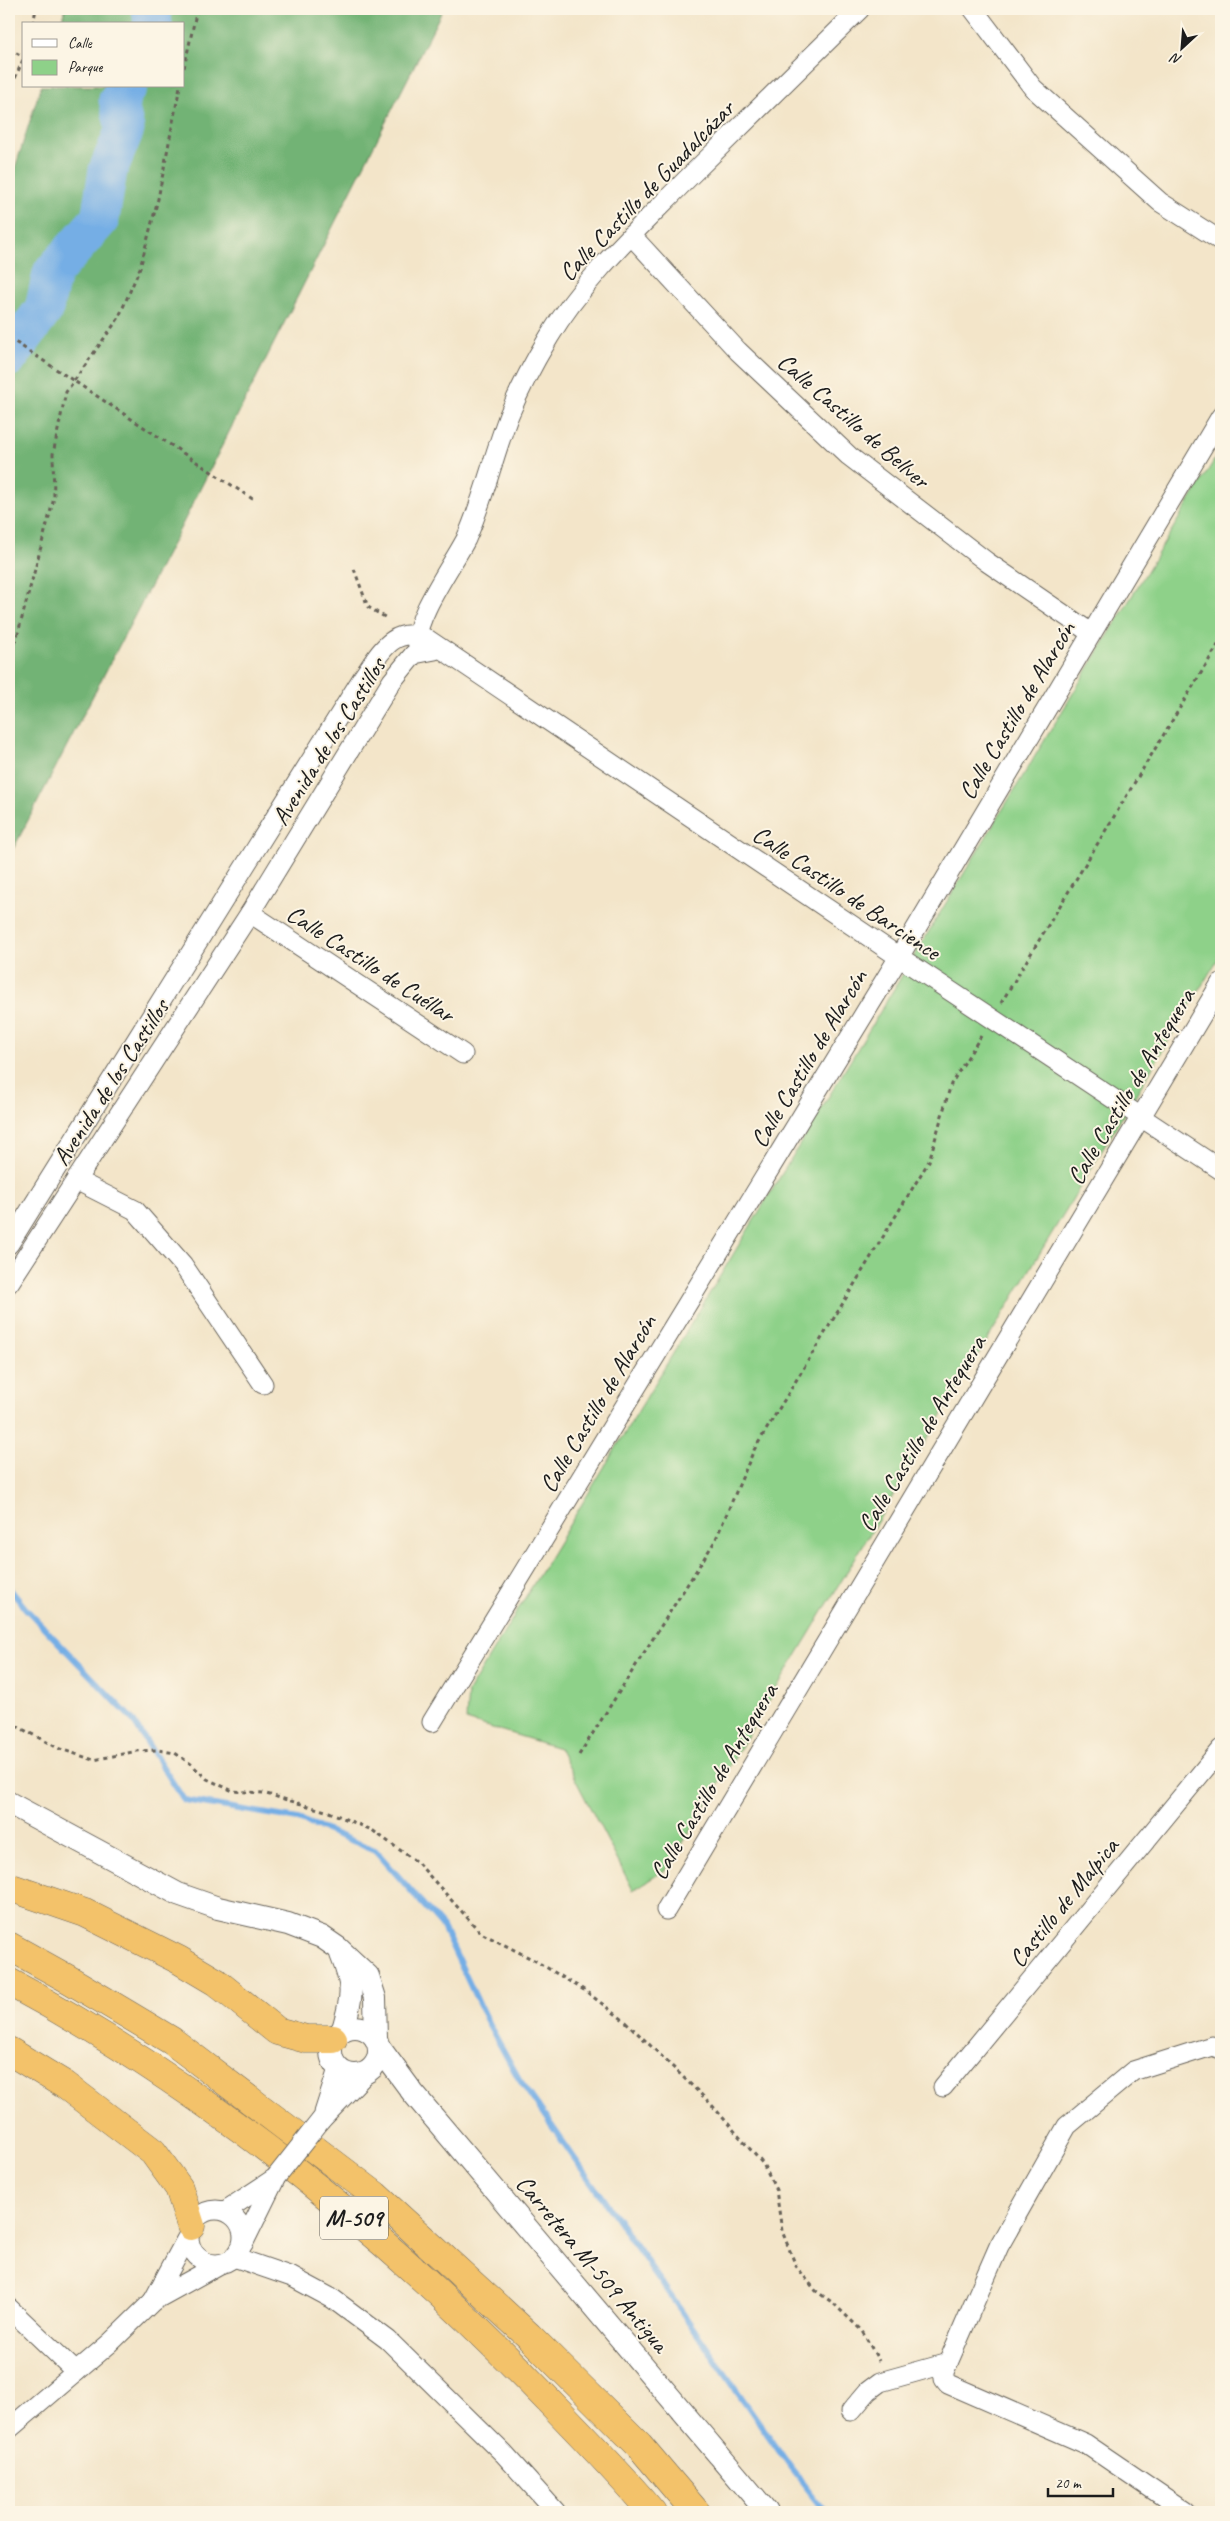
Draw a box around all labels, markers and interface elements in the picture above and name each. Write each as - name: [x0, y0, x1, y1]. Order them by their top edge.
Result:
- legend: [22, 22, 185, 88]
- north arrow: [1158, 22, 1208, 72]
- text: Calle: [68, 34, 93, 53]
- text: N: [1167, 49, 1184, 69]
- text: Parque: [68, 58, 104, 77]
- street label: Calle Castillo de Guadalcázar: [552, 92, 743, 288]
- street label: Calle Castillo de Bellver: [771, 346, 938, 497]
- street label: Calle Castillo de Alarcón: [951, 615, 1083, 805]
- street label: Avenida de los Castillos: [264, 650, 395, 831]
- street label: Calle Castillo de Barcience: [746, 818, 948, 969]
- street label: Calle Castillo de Cuéllar: [280, 898, 462, 1031]
- street label: Calle Castillo de Alarcón: [743, 963, 875, 1153]
- street label: Calle Castillo de Antequera: [1060, 981, 1203, 1191]
- street label: Avenida de los Castillos: [45, 991, 178, 1172]
- street label: Calle Castillo de Alarcón: [532, 1308, 664, 1498]
- street label: Calle Castillo de Antequera: [851, 1328, 994, 1538]
- street label: Calle Castillo de Antequera: [643, 1676, 786, 1886]
- street label: Castillo de Malpica: [1002, 1830, 1127, 1974]
- street label: Carretera M-509 Antigua: [509, 2168, 678, 2361]
- road number: M-509: [320, 2196, 388, 2240]
- scale bar: [1048, 2466, 1112, 2498]
- text: 20 m: [1055, 2474, 1082, 2493]

